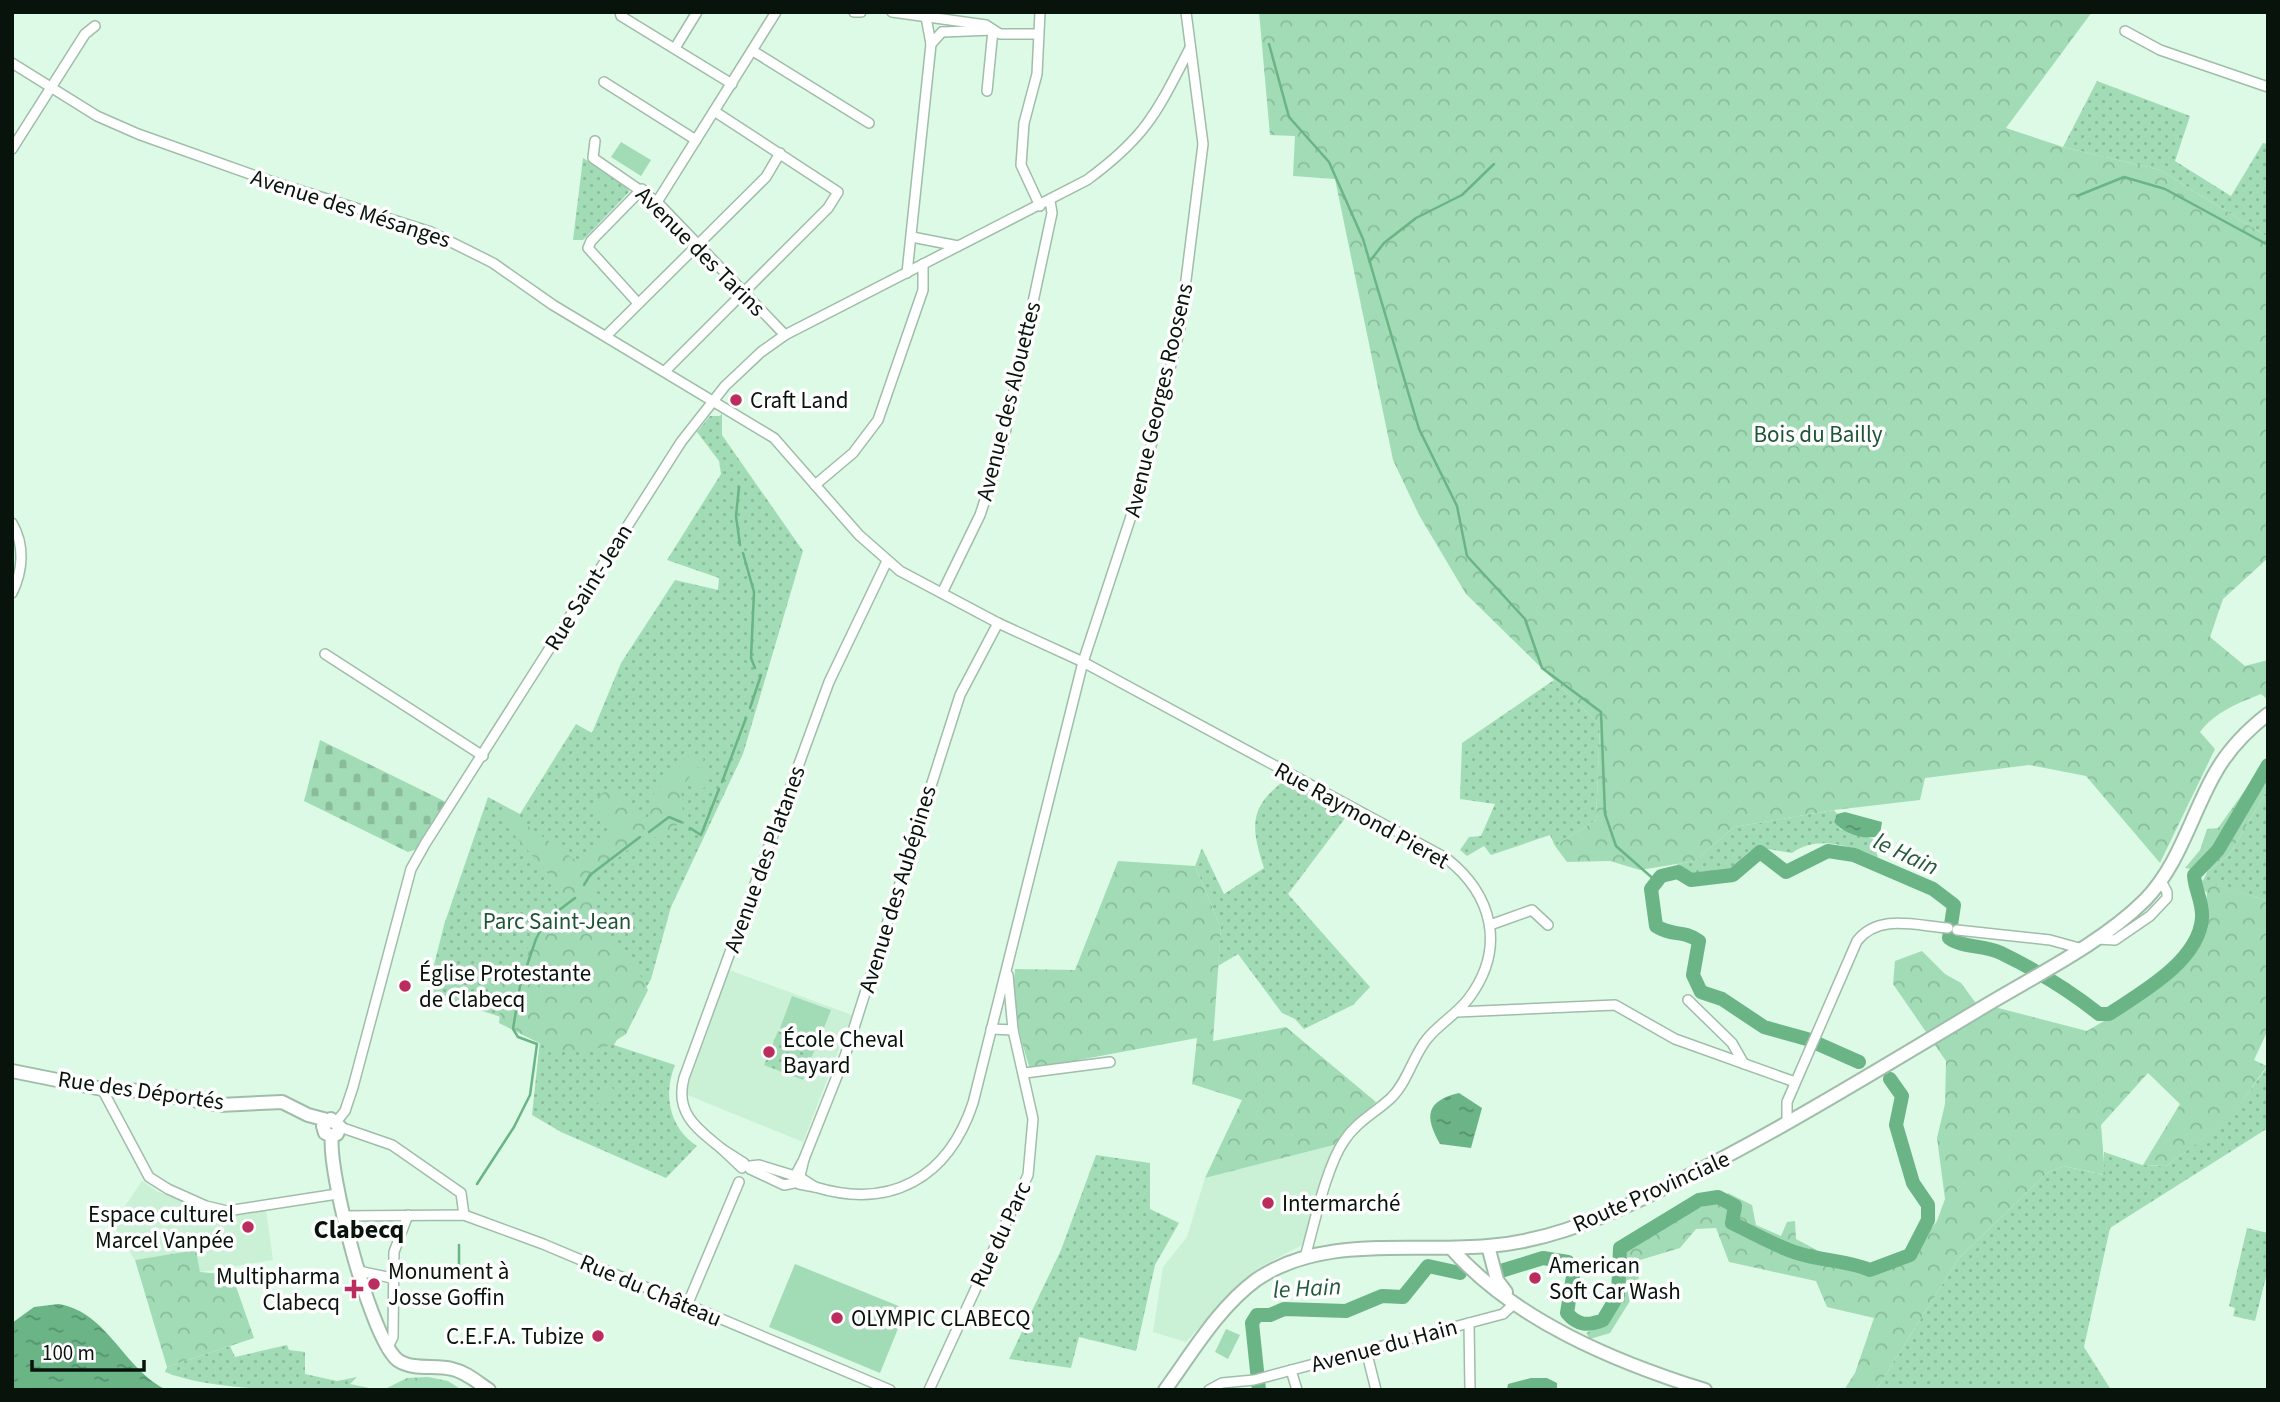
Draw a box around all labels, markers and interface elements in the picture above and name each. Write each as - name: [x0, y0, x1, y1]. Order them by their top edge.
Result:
- street label: Avenue des Mésanges: [247, 161, 455, 256]
- street label: Avenue des Tarins: [628, 179, 773, 324]
- street label: Avenue Georges Roosens: [1116, 280, 1201, 520]
- street label: Avenue des Alouettes: [968, 298, 1049, 504]
- place label: Craft Land: [750, 384, 849, 417]
- marker: Craft Land: [728, 392, 744, 408]
- park label: Bois du Bailly: [1753, 418, 1883, 451]
- street label: Rue Saint-Jean: [536, 518, 641, 657]
- street label: Rue Raymond Pieret: [1268, 754, 1455, 877]
- street label: Avenue des Platanes: [715, 761, 814, 957]
- street label: Avenue des Aubépines: [850, 782, 945, 997]
- water label: le Hain: [1867, 824, 1944, 885]
- park label: Parc Saint-Jean: [483, 905, 631, 938]
- place label: Église Protestante de Clabecq: [419, 957, 591, 1016]
- marker: Église Protestante de Clabecq: [397, 978, 413, 994]
- place label: École Cheval Bayard: [783, 1023, 904, 1082]
- marker: École Cheval Bayard: [761, 1044, 777, 1060]
- street label: Rue des Déportés: [56, 1063, 226, 1118]
- street label: Route Provinciale: [1568, 1142, 1735, 1241]
- street label: Rue du Parc: [962, 1176, 1039, 1293]
- place label: Intermarché: [1282, 1187, 1400, 1220]
- marker: Intermarché: [1260, 1195, 1276, 1211]
- place label: Espace culturel Marcel Vanpée: [88, 1198, 234, 1257]
- district label: Clabecq: [314, 1211, 405, 1248]
- marker: Espace culturel Marcel Vanpée: [240, 1219, 256, 1235]
- street label: Rue du Château: [575, 1246, 727, 1335]
- place label: American Soft Car Wash: [1549, 1249, 1681, 1308]
- place label: Monument à Josse Goffin: [388, 1255, 509, 1314]
- place label: Multipharma Clabecq: [216, 1260, 340, 1319]
- water label: le Hain: [1272, 1269, 1342, 1308]
- marker: American Soft Car Wash: [1527, 1270, 1543, 1286]
- marker: Monument à Josse Goffin: [366, 1276, 382, 1292]
- marker: Multipharma Clabecq: [346, 1281, 362, 1297]
- place label: OLYMPIC CLABECQ: [851, 1302, 1030, 1335]
- marker: OLYMPIC CLABECQ: [829, 1310, 845, 1326]
- street label: Avenue du Hain: [1307, 1310, 1461, 1381]
- place label: C.E.F.A. Tubize: [446, 1320, 584, 1353]
- scale bar: [32, 1328, 144, 1372]
- marker: C.E.F.A. Tubize: [590, 1328, 606, 1344]
- text: 100 m: [42, 1338, 95, 1368]

